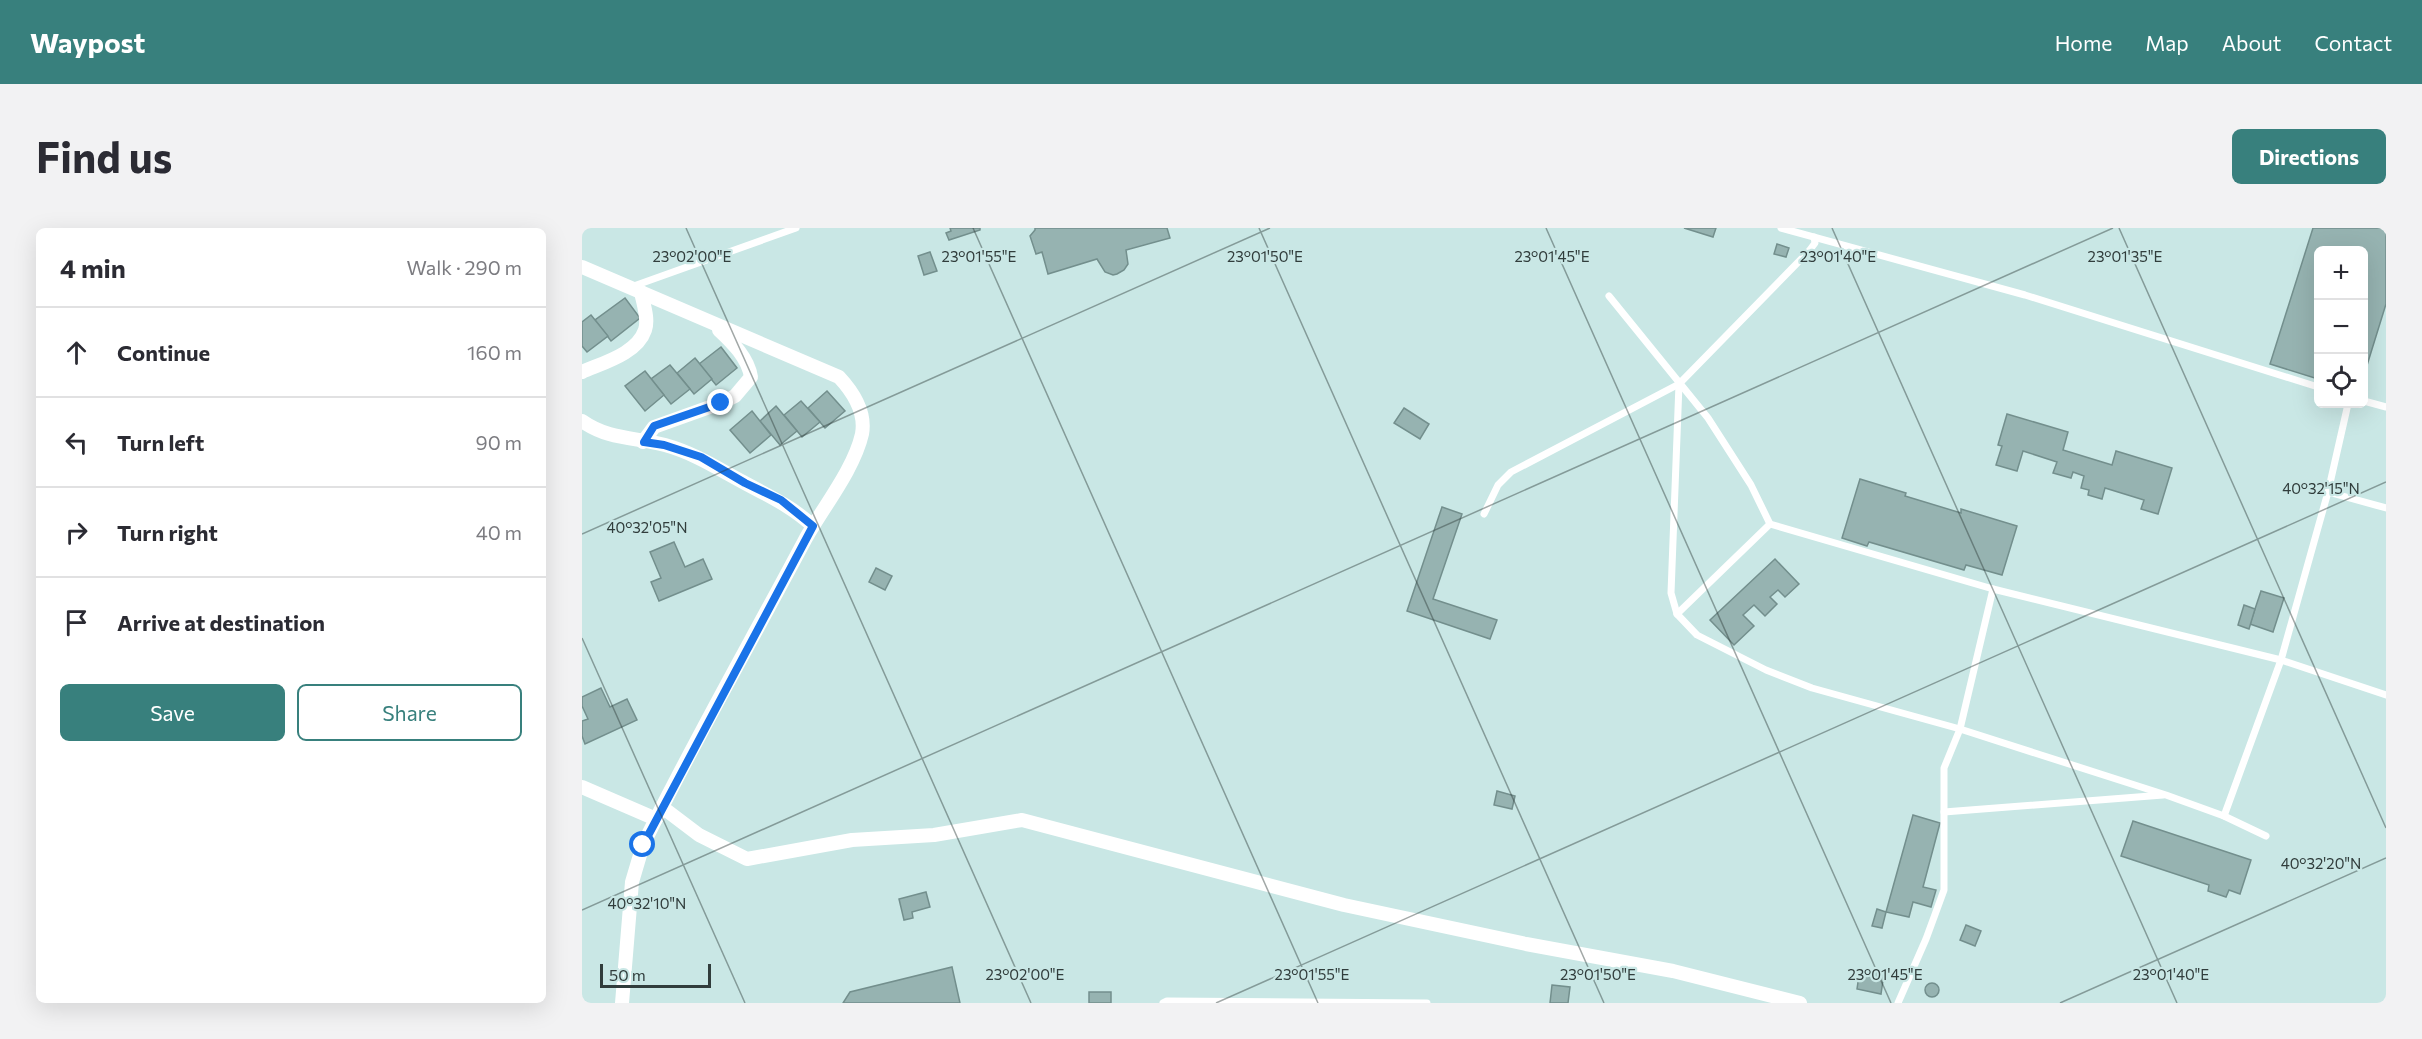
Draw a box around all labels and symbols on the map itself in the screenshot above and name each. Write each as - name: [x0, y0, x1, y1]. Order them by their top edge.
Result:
- text: 23°02'00"E: [652, 247, 732, 265]
- text: 23°01'55"E: [942, 247, 1017, 265]
- text: 23°01'50"E: [1227, 247, 1303, 265]
- text: 23°01'45"E: [1514, 247, 1590, 265]
- text: 23°01'40"E: [1800, 247, 1876, 265]
- text: 23°01'35"E: [2088, 247, 2162, 265]
- route end: [707, 389, 733, 415]
- text: 40°32'15"N: [2282, 479, 2360, 497]
- text: 40°32'05"N: [607, 518, 687, 536]
- route start: [629, 831, 655, 857]
- text: 40°32'20"N: [2281, 854, 2361, 872]
- text: 40°32'10"N: [608, 894, 686, 912]
- scale bar: [600, 961, 711, 988]
- text: 23°02'00"E: [985, 965, 1065, 983]
- text: 23°01'55"E: [1275, 965, 1350, 983]
- text: 23°01'50"E: [1560, 965, 1636, 983]
- text: 23°01'45"E: [1847, 965, 1923, 983]
- text: 23°01'40"E: [2133, 965, 2209, 983]

